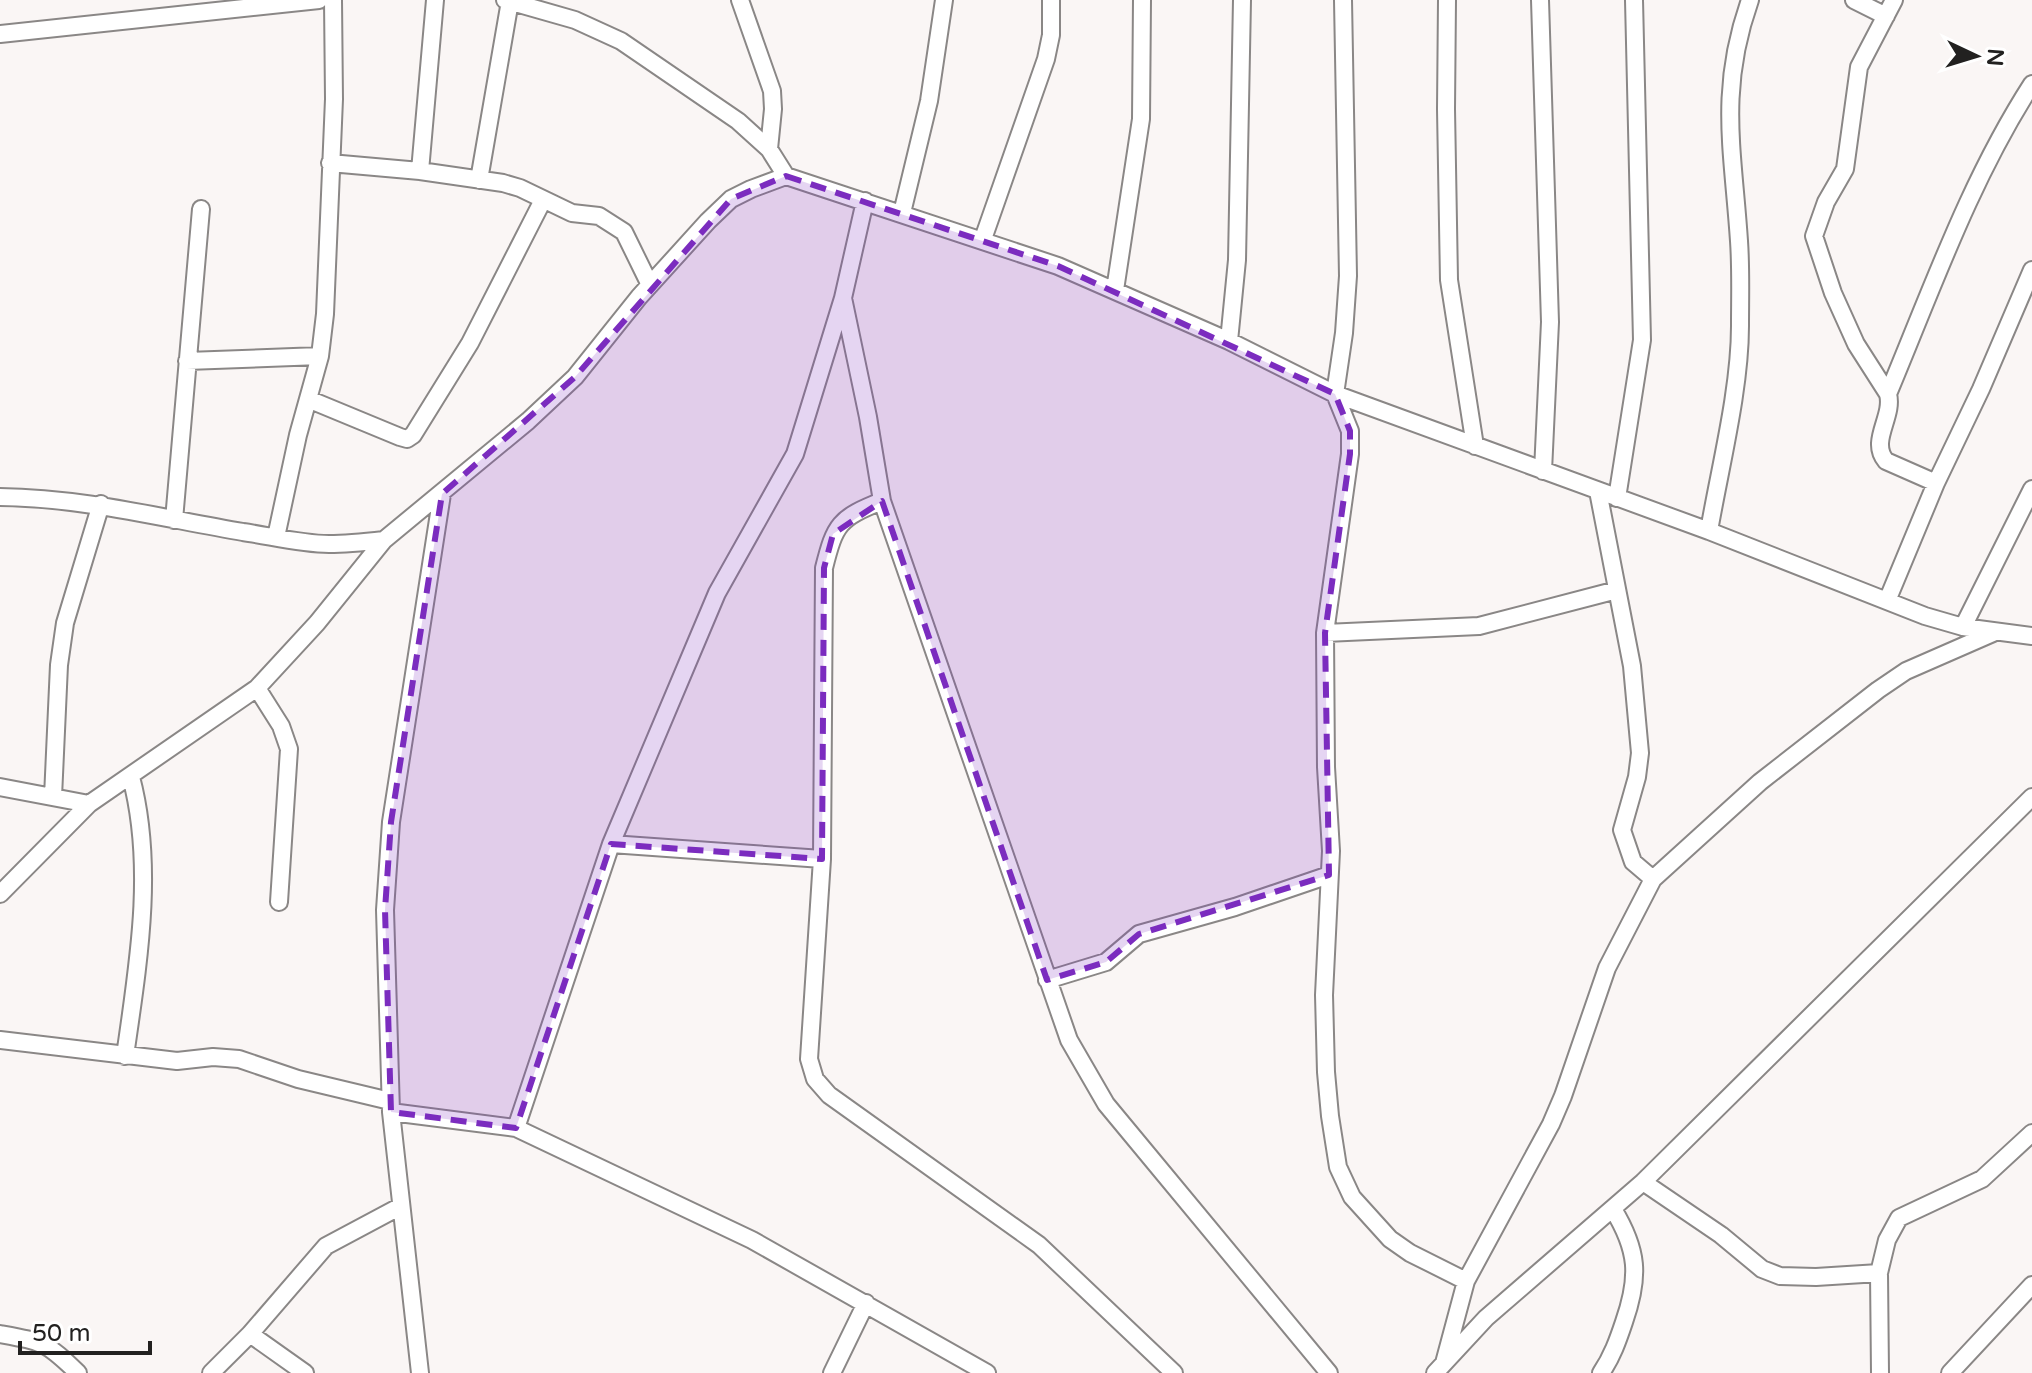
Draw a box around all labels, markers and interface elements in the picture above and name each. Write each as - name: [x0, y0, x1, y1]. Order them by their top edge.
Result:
- north arrow: [1936, 16, 2016, 96]
- text: N: [1981, 48, 2009, 67]
- scale bar: [20, 1305, 150, 1355]
- text: 50 m: [32, 1319, 90, 1348]

